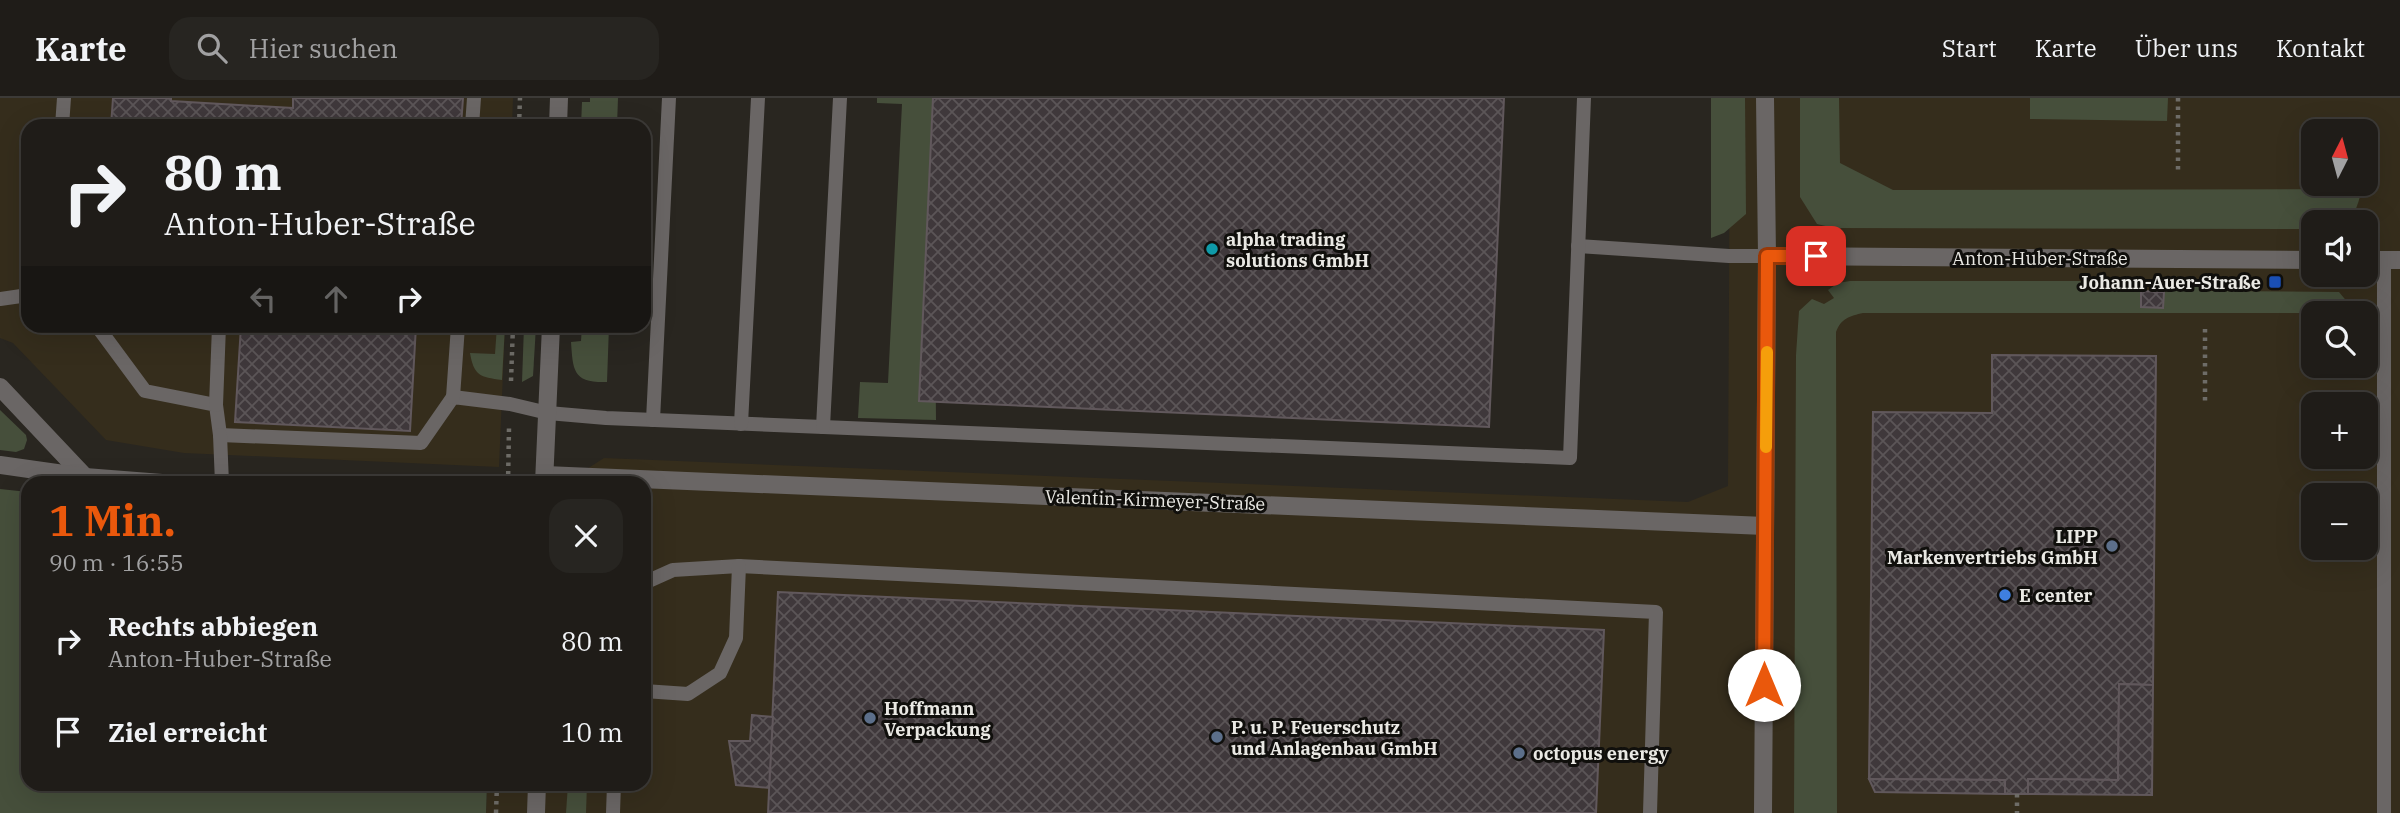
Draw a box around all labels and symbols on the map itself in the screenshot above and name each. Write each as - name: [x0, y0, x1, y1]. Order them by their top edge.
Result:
- north arrow: [2301, 119, 2378, 196]
- pin: [1786, 226, 1846, 286]
- place label: alpha trading solutions GmbH: [1226, 228, 1369, 272]
- marker: alpha trading solutions GmbH: [1204, 241, 1220, 257]
- street label: Anton-Huber-Straße: [1952, 247, 2128, 270]
- place label: Johann-Auer-Straße: [2079, 271, 2261, 294]
- marker: Johann-Auer-Straße: [2267, 274, 2283, 290]
- street label: Valentin-Kirmeyer-Straße: [1044, 485, 1266, 515]
- place label: LIPP Markenvertriebs GmbH: [1887, 525, 2098, 569]
- marker: LIPP Markenvertriebs GmbH: [2104, 538, 2120, 554]
- place label: E center: [2019, 584, 2093, 607]
- marker: E center: [1997, 587, 2013, 603]
- position arrow: [1727, 648, 1801, 722]
- place label: Hoffmann Verpackung: [884, 697, 991, 741]
- marker: Hoffmann Verpackung: [862, 710, 878, 726]
- place label: P. u. P. Feuerschutz und Anlagenbau GmbH: [1231, 716, 1438, 760]
- marker: P. u. P. Feuerschutz und Anlagenbau GmbH: [1209, 729, 1225, 745]
- place label: octopus energy: [1533, 742, 1670, 765]
- marker: octopus energy: [1511, 745, 1527, 761]

